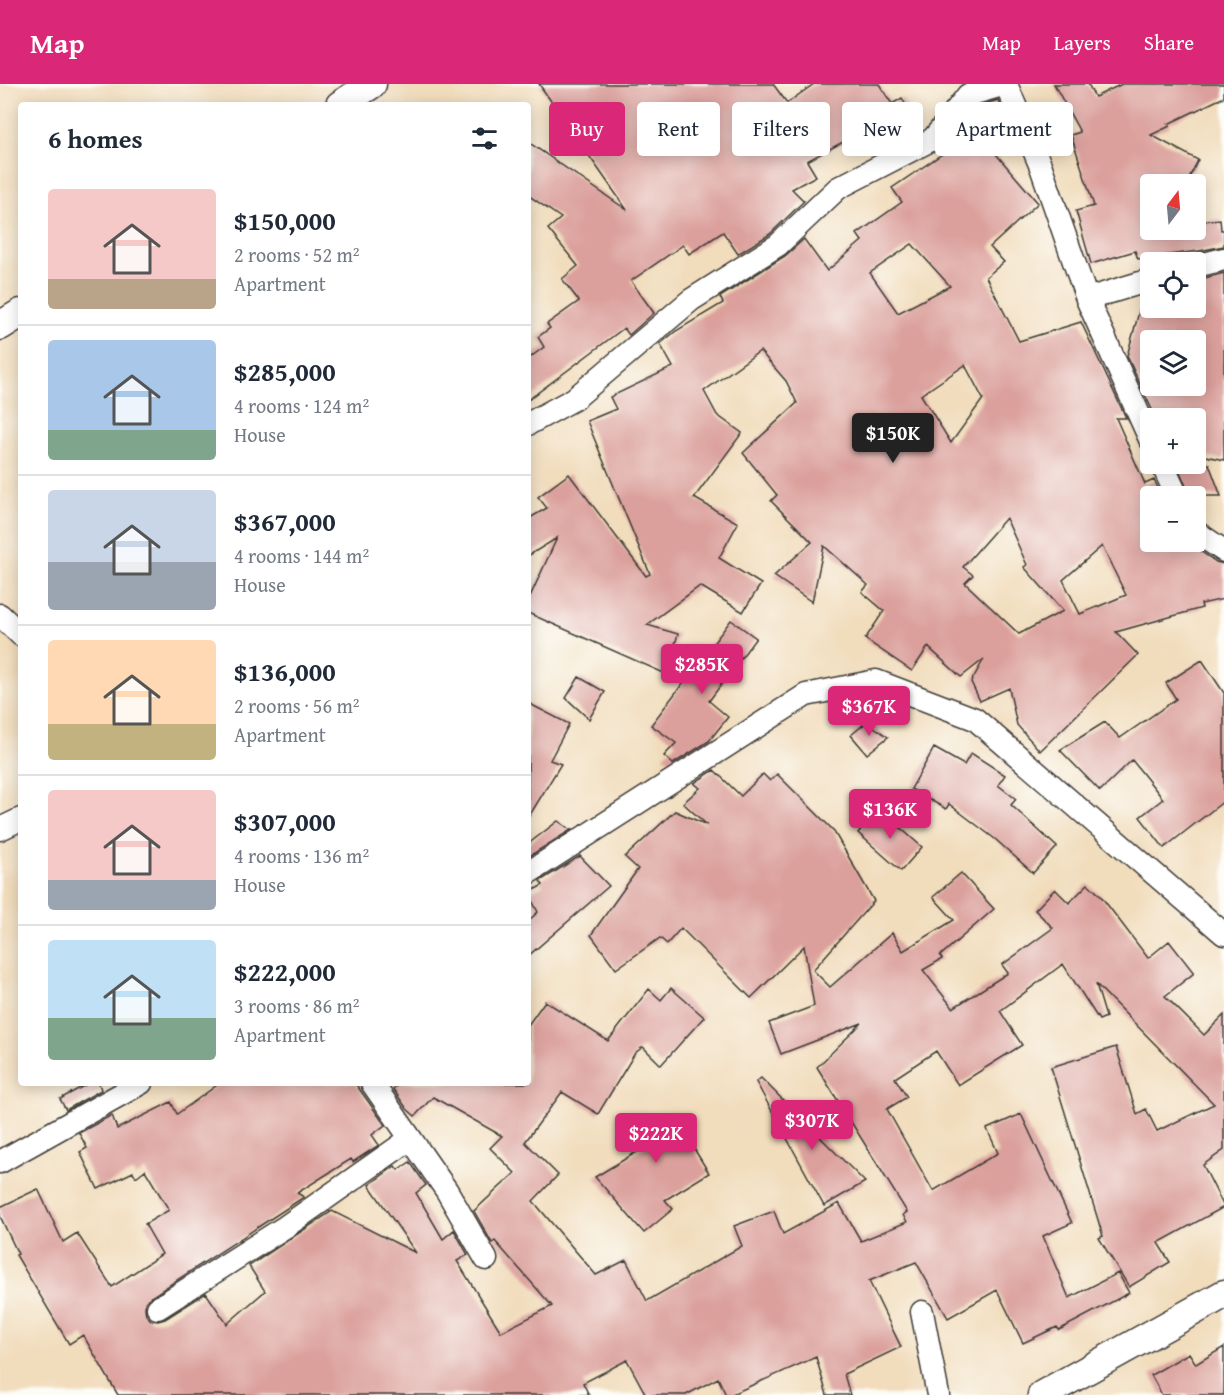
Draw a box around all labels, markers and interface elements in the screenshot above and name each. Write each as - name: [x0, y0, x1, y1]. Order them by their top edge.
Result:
- text: Map: [30, 22, 84, 63]
- text: Map: [982, 27, 1021, 58]
- text: Layers: [1054, 27, 1111, 58]
- text: Share: [1144, 27, 1194, 58]
- chip: Buy: [549, 102, 625, 156]
- chip: Rent: [637, 102, 720, 156]
- chip: Filters: [732, 102, 830, 156]
- chip: New: [842, 102, 923, 156]
- chip: Apartment: [935, 102, 1073, 156]
- text: 6 homes: [48, 119, 143, 158]
- icon: filters: [468, 122, 501, 155]
- north arrow: [1140, 174, 1206, 240]
- map controls: [1140, 174, 1206, 552]
- text: $150,000: [234, 201, 336, 240]
- icon: home: [96, 213, 168, 285]
- text: 2 rooms · 52 m²: [234, 240, 360, 269]
- button: locate: [1140, 252, 1206, 318]
- text: Apartment: [234, 269, 326, 298]
- button: layers: [1140, 330, 1206, 396]
- text: $285,000: [234, 352, 336, 391]
- icon: home: [96, 364, 168, 436]
- text: 4 rooms · 124 m²: [234, 391, 369, 420]
- button: +: [1140, 408, 1206, 474]
- pin: $150K: [851, 413, 935, 464]
- text: $150K: [866, 418, 920, 447]
- text: House: [234, 420, 286, 449]
- button: −: [1140, 486, 1206, 552]
- text: $367,000: [234, 502, 336, 541]
- icon: home: [96, 514, 168, 586]
- text: 4 rooms · 144 m²: [234, 541, 369, 570]
- text: House: [234, 570, 286, 599]
- pin: $285K: [660, 644, 744, 695]
- text: $285K: [675, 649, 729, 678]
- text: $136,000: [234, 652, 336, 691]
- icon: home: [96, 664, 168, 736]
- pin: $367K: [827, 686, 911, 737]
- text: 2 rooms · 56 m²: [234, 691, 360, 720]
- text: $367K: [842, 691, 896, 720]
- text: Apartment: [234, 720, 326, 749]
- pin: $136K: [848, 789, 932, 840]
- text: $136K: [863, 794, 917, 823]
- text: $307,000: [234, 802, 336, 841]
- icon: home: [96, 814, 168, 886]
- text: 4 rooms · 136 m²: [234, 841, 369, 870]
- text: House: [234, 870, 286, 899]
- text: $222,000: [234, 952, 336, 991]
- icon: home: [96, 964, 168, 1036]
- text: 3 rooms · 86 m²: [234, 991, 360, 1020]
- text: Apartment: [234, 1020, 326, 1049]
- pin: $307K: [770, 1100, 854, 1151]
- text: $307K: [785, 1105, 839, 1134]
- pin: $222K: [614, 1113, 698, 1164]
- text: $222K: [629, 1118, 683, 1147]

